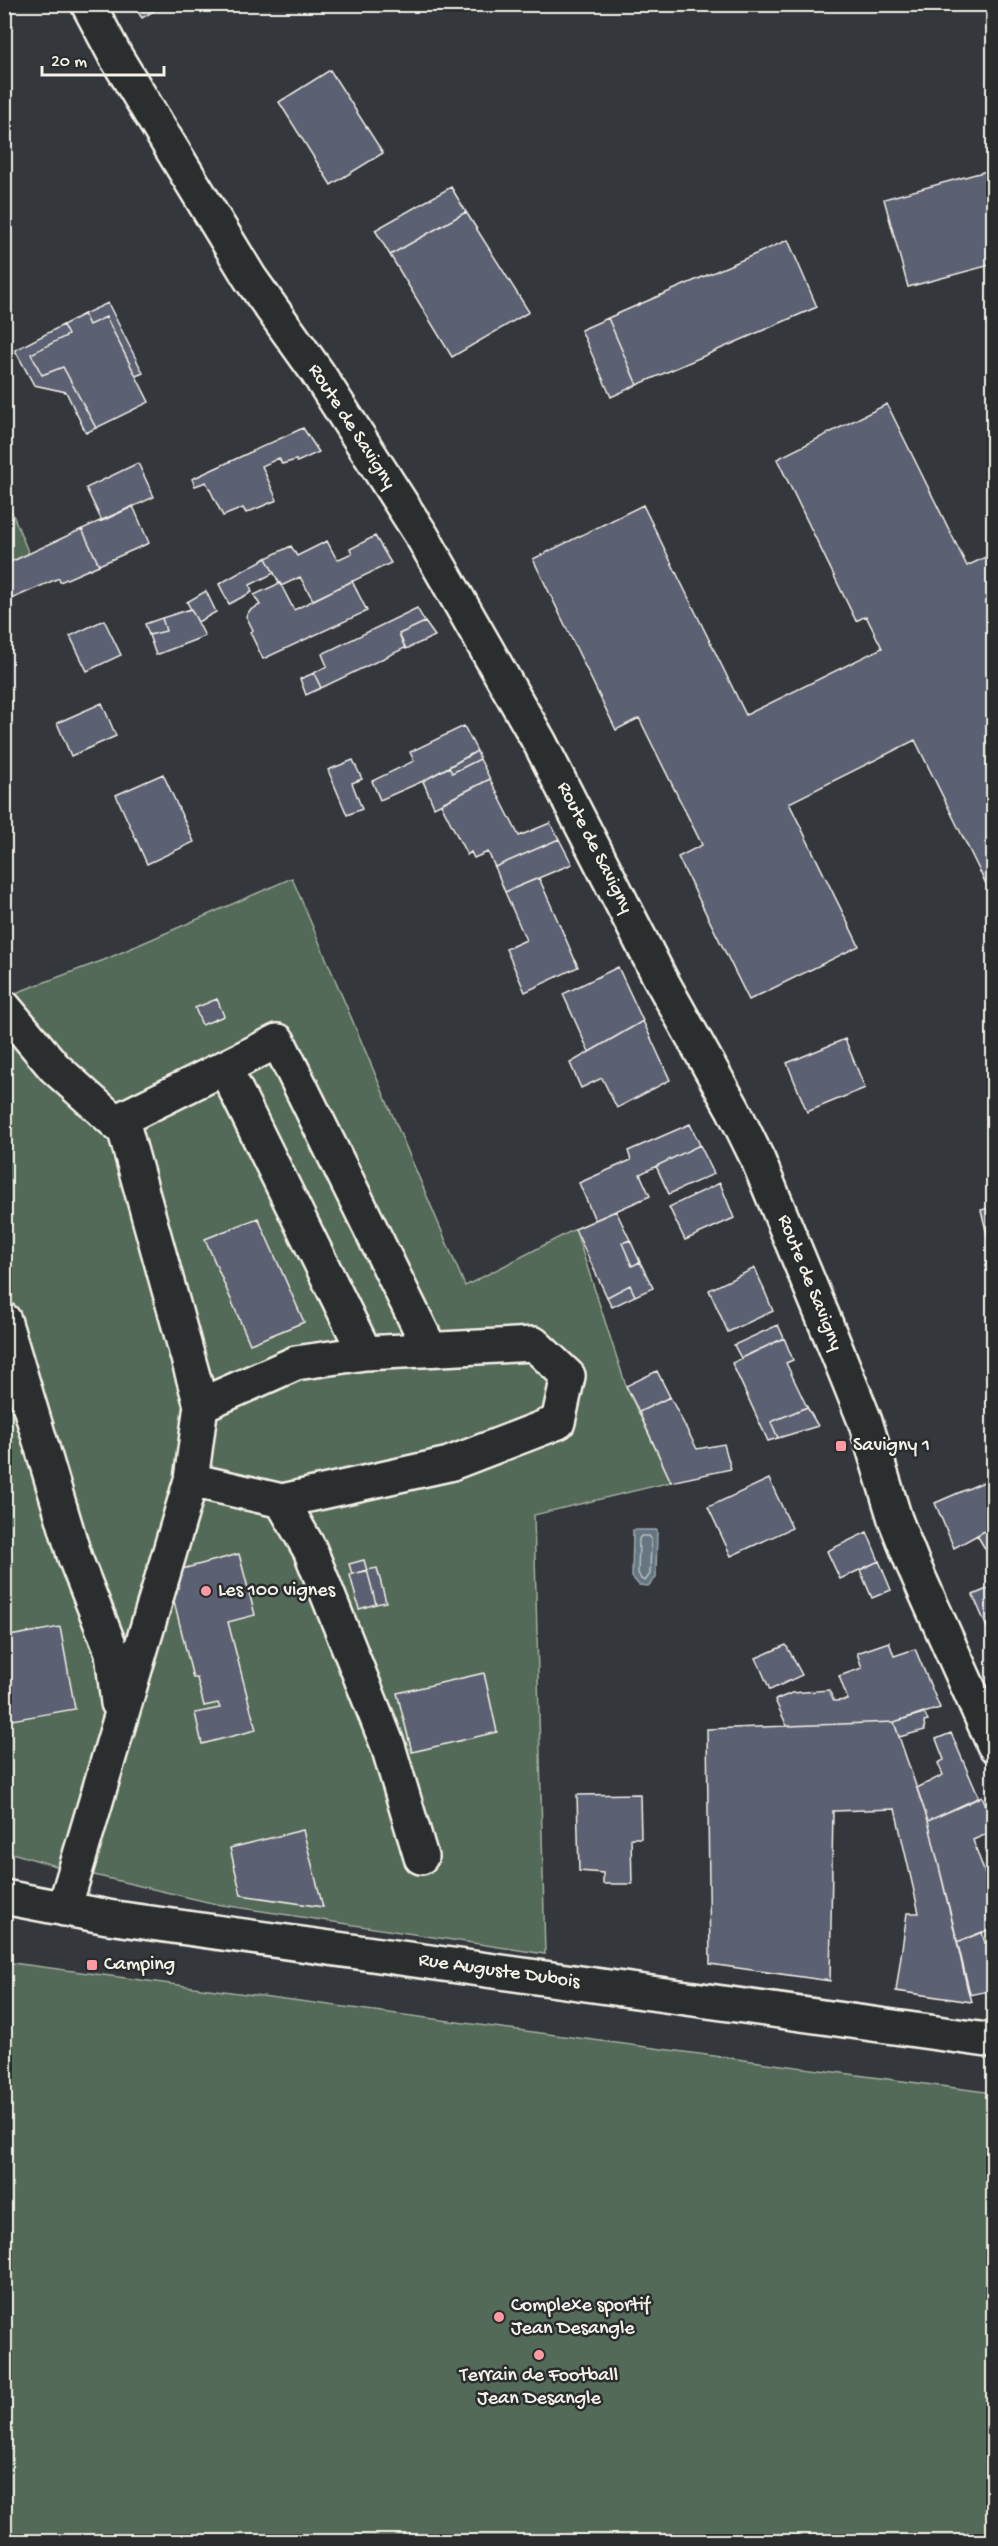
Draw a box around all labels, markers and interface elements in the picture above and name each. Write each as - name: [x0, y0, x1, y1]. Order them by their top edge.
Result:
- scale bar: [42, 39, 164, 77]
- text: 20 m: [51, 52, 87, 73]
- street label: Route de Savigny: [302, 360, 400, 494]
- street label: Route de Savigny: [551, 778, 637, 918]
- street label: Route de Savigny: [771, 1212, 847, 1354]
- place label: Savigny 1: [853, 1435, 930, 1458]
- marker: Savigny 1: [834, 1439, 848, 1453]
- place label: Les 100 vignes: [218, 1580, 336, 1603]
- marker: Les 100 vignes: [199, 1584, 213, 1598]
- street label: Rue Auguste Dubois: [417, 1949, 582, 1995]
- place label: Camping: [104, 1954, 175, 1977]
- marker: Camping: [85, 1958, 99, 1972]
- place label: Complexe sportif Jean Desangle: [511, 2295, 652, 2341]
- marker: Complexe sportif Jean Desangle: [492, 2310, 506, 2324]
- marker: Terrain de Football Jean Desangle: [532, 2348, 546, 2362]
- place label: Terrain de Football Jean Desangle: [459, 2365, 618, 2411]

